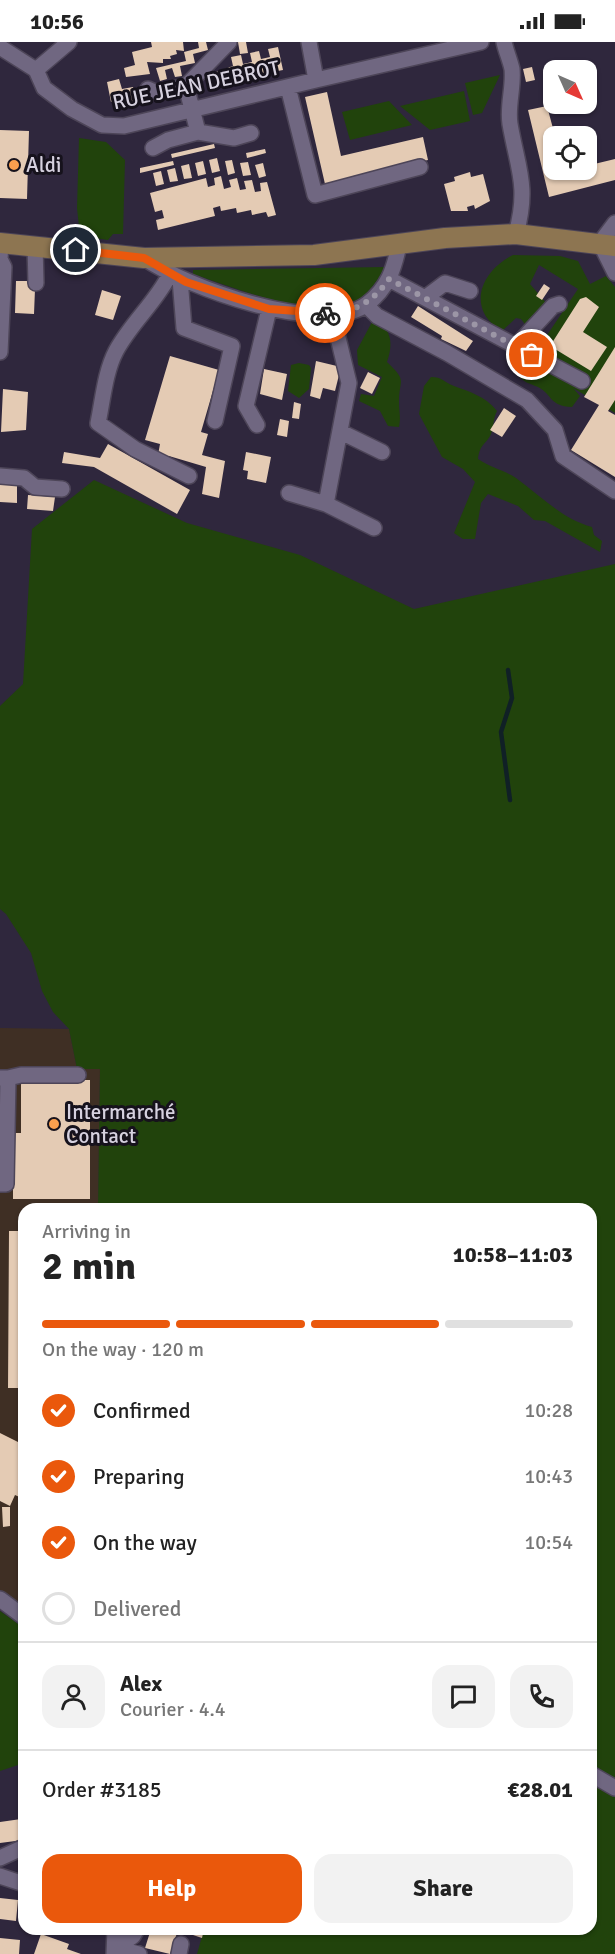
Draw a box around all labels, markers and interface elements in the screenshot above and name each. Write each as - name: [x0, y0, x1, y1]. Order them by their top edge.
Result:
- text: 10:56: [30, 8, 84, 35]
- street label: RUE JEAN DEBROT: [110, 54, 282, 115]
- north arrow: [543, 60, 597, 114]
- map controls: [543, 60, 597, 180]
- button: locate: [543, 126, 597, 180]
- place label: Aldi: [26, 152, 61, 178]
- marker: Aldi: [7, 158, 21, 172]
- pin: [50, 224, 101, 275]
- icon: home: [59, 233, 92, 266]
- courier: [295, 283, 355, 343]
- icon: bike: [309, 297, 342, 330]
- pin: [506, 329, 557, 380]
- icon: bag: [515, 338, 548, 371]
- place label: Intermarché Contact: [66, 1099, 176, 1149]
- marker: Intermarché Contact: [47, 1117, 61, 1131]
- text: Arriving in: [42, 1219, 131, 1244]
- text: 10:58–11:03: [453, 1241, 573, 1268]
- text: 2 min: [42, 1242, 136, 1290]
- text: On the way · 120 m: [42, 1337, 204, 1362]
- icon: check: [42, 1394, 75, 1427]
- text: Confirmed: [93, 1397, 191, 1424]
- text: 10:28: [524, 1398, 573, 1423]
- icon: check: [42, 1460, 75, 1493]
- text: Preparing: [93, 1463, 185, 1490]
- text: 10:43: [524, 1464, 573, 1489]
- icon: check: [42, 1526, 75, 1559]
- text: On the way: [93, 1529, 197, 1556]
- text: 10:54: [524, 1530, 573, 1555]
- text: Delivered: [93, 1595, 181, 1622]
- button: person: [42, 1665, 105, 1728]
- button: chat: [432, 1665, 495, 1728]
- button: phone: [510, 1665, 573, 1728]
- text: Alex: [120, 1670, 162, 1697]
- text: Courier · 4.4: [120, 1697, 226, 1722]
- text: Order #3185: [42, 1776, 162, 1803]
- text: €28.01: [507, 1776, 573, 1803]
- button: Help: [42, 1854, 302, 1923]
- button: Share: [314, 1854, 573, 1923]

